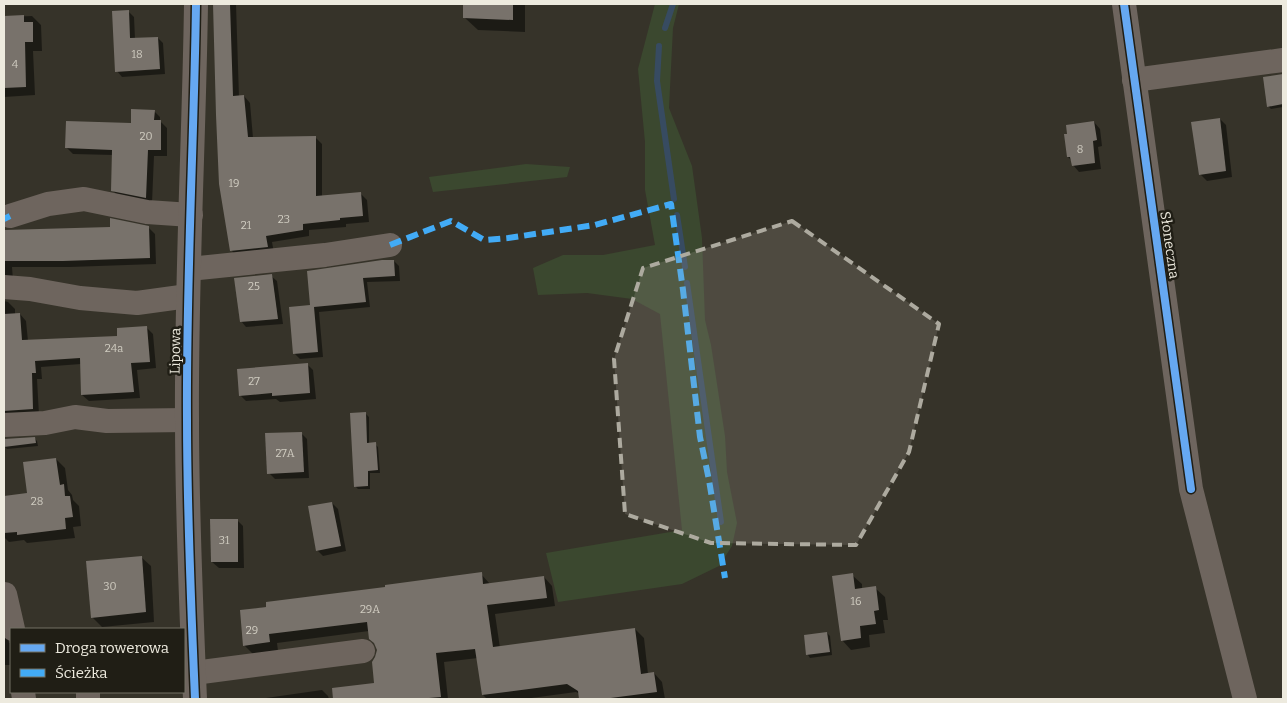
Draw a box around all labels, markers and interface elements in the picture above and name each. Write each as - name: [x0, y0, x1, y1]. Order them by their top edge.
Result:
- house number: 18: [131, 48, 143, 61]
- house number: 4: [12, 58, 19, 71]
- house number: 20: [139, 130, 153, 143]
- house number: 8: [1077, 143, 1083, 156]
- house number: 19: [229, 177, 239, 190]
- street label: Słoneczna: [1156, 210, 1183, 280]
- house number: 23: [278, 213, 290, 226]
- house number: 21: [241, 219, 252, 232]
- house number: 25: [248, 280, 260, 293]
- street label: Lipowa: [167, 327, 184, 374]
- house number: 24a: [105, 342, 123, 355]
- house number: 27: [248, 375, 260, 388]
- house number: 27A: [275, 447, 295, 460]
- house number: 28: [31, 495, 43, 508]
- house number: 31: [219, 534, 230, 547]
- house number: 30: [103, 580, 117, 593]
- house number: 16: [851, 595, 861, 608]
- house number: 29A: [360, 603, 380, 616]
- house number: 29: [246, 624, 258, 637]
- legend: [10, 628, 185, 693]
- text: Droga rowerowa: [55, 639, 169, 657]
- text: Ścieżka: [55, 664, 107, 682]

